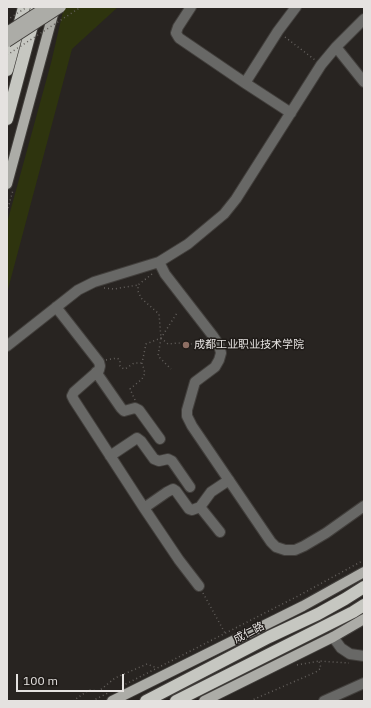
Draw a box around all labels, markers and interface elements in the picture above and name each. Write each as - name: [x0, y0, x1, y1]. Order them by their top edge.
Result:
- place label: 成都工业职业技术学院: [194, 338, 304, 352]
- marker: 成都工业职业技术学院: [181, 340, 191, 350]
- street label: 成仁路: [231, 620, 267, 646]
- scale bar: [18, 666, 126, 692]
- text: 100 m: [23, 673, 58, 688]

